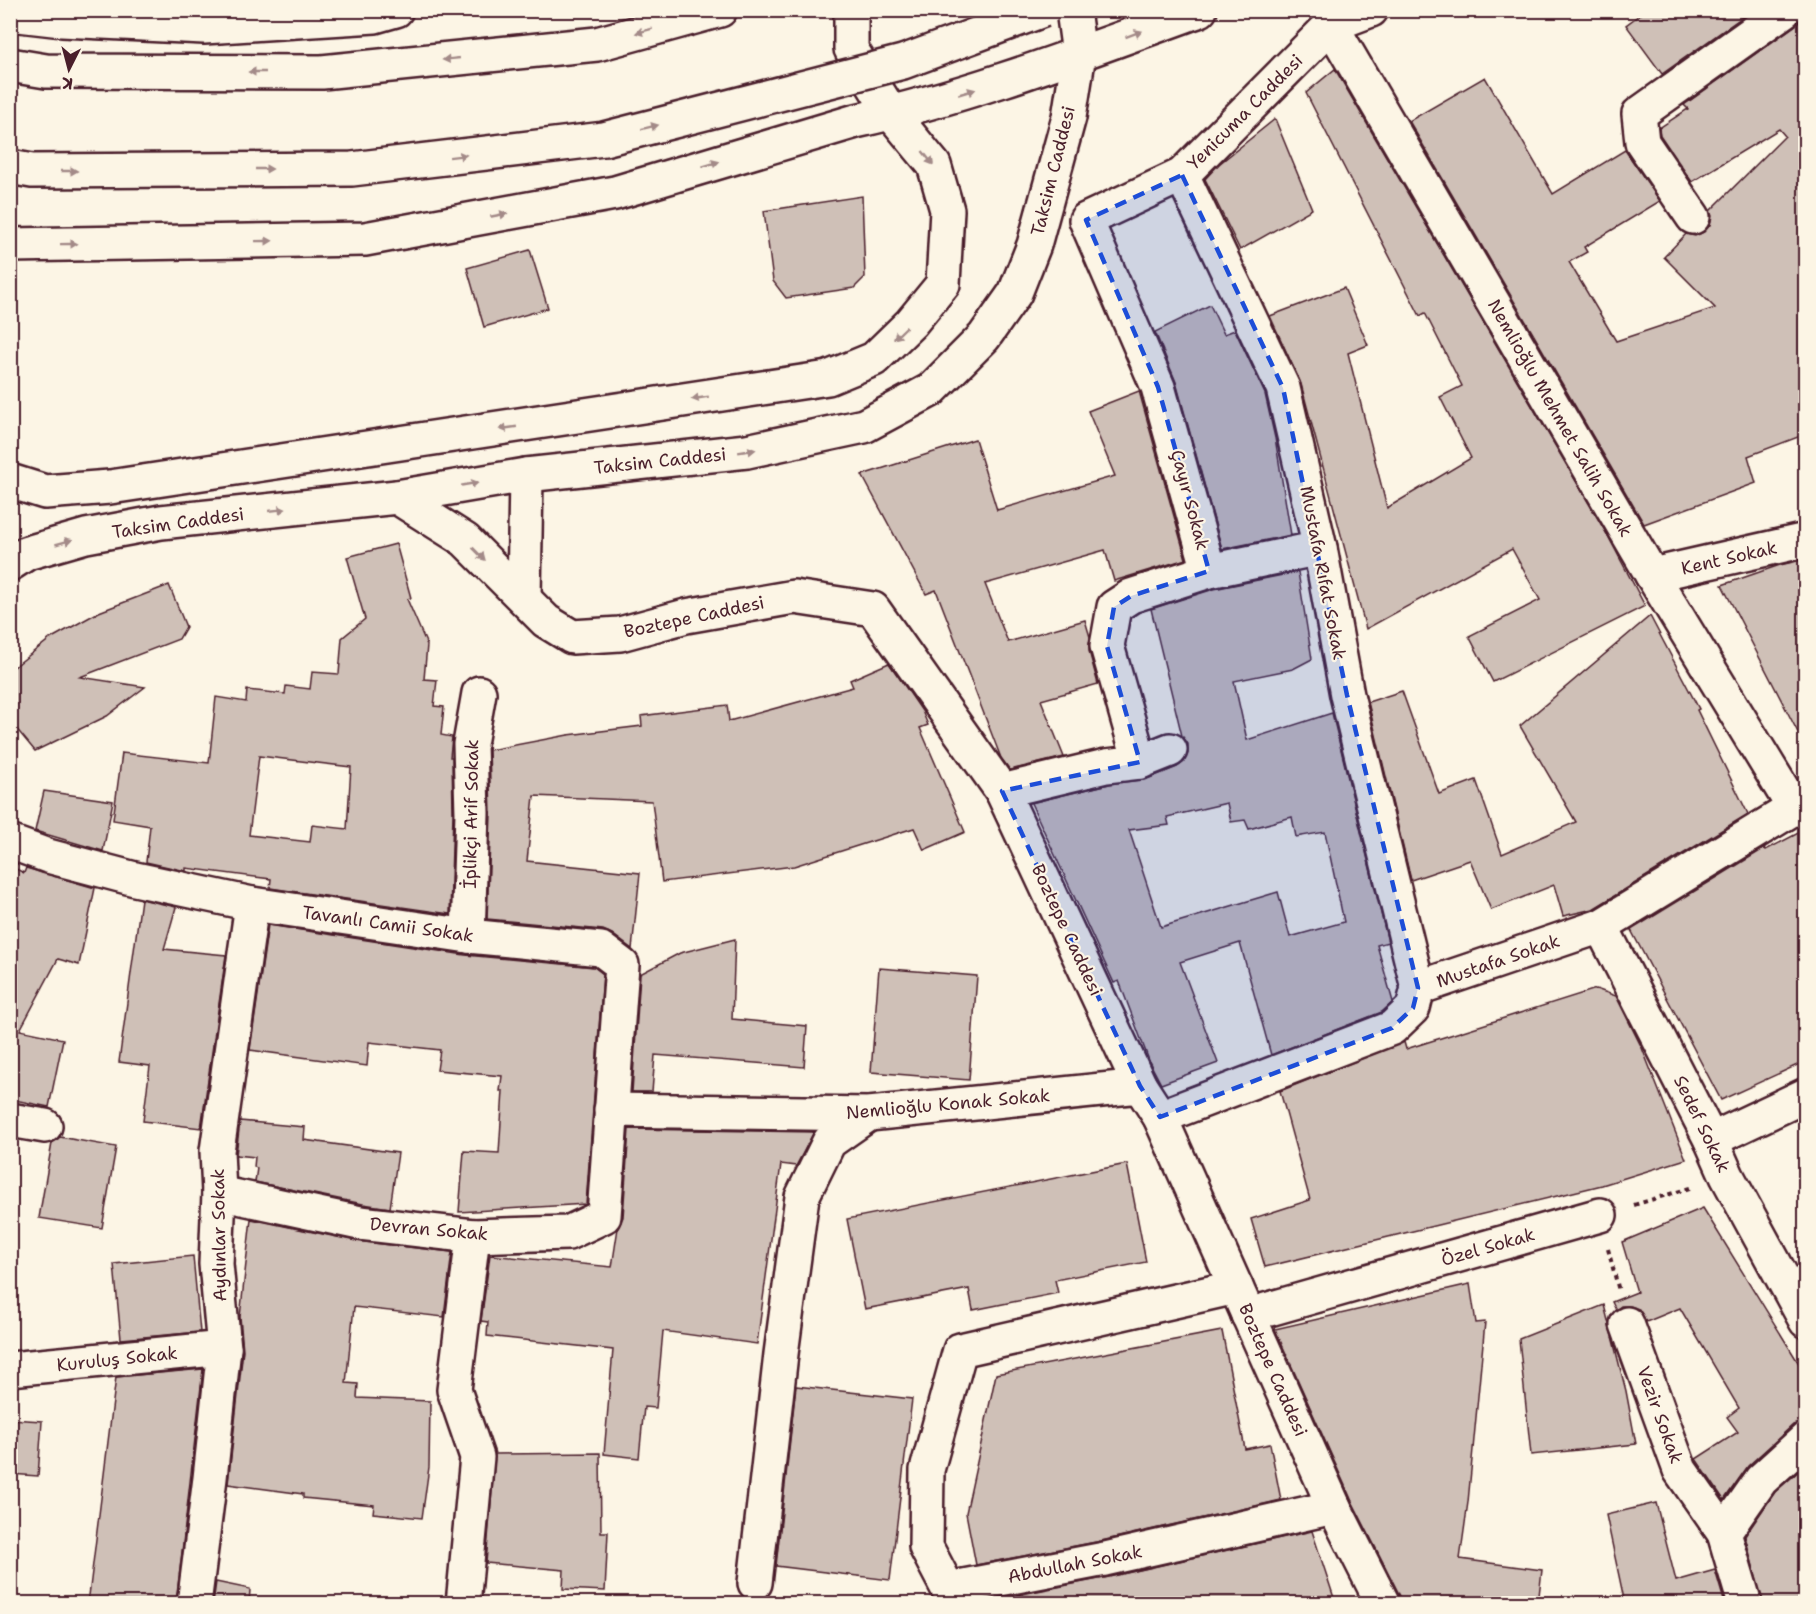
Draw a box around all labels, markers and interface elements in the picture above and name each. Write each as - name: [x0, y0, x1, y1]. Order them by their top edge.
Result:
- one-way arrow: [634, 27, 653, 37]
- one-way arrow: [1125, 29, 1143, 38]
- north arrow: [39, 39, 99, 99]
- street label: Yenicuma Caddesi: [1182, 49, 1308, 175]
- one-way arrow: [441, 54, 460, 64]
- one-way arrow: [247, 67, 266, 77]
- text: K: [61, 72, 74, 94]
- one-way arrow: [958, 86, 976, 96]
- street label: Taksim Caddesi: [1025, 104, 1081, 238]
- one-way arrow: [641, 122, 660, 132]
- one-way arrow: [922, 151, 934, 166]
- one-way arrow: [449, 152, 468, 161]
- one-way arrow: [703, 159, 721, 168]
- one-way arrow: [254, 164, 273, 174]
- one-way arrow: [59, 166, 78, 176]
- one-way arrow: [489, 210, 508, 219]
- one-way arrow: [254, 236, 273, 246]
- one-way arrow: [59, 239, 78, 249]
- street label: Nemlioğlu Mehmet Salih Sokak: [1482, 295, 1638, 541]
- one-way arrow: [893, 326, 908, 340]
- one-way arrow: [691, 394, 710, 403]
- one-way arrow: [498, 423, 517, 432]
- street label: Taksim Caddesi: [593, 442, 727, 480]
- one-way arrow: [738, 446, 757, 455]
- street label: Çayır Sokak: [1165, 447, 1215, 553]
- one-way arrow: [461, 480, 480, 489]
- street label: Mustafa Rıfat Sokak: [1294, 484, 1352, 662]
- street label: Taksim Caddesi: [110, 502, 246, 544]
- one-way arrow: [268, 505, 287, 515]
- street label: Kent Sokak: [1679, 535, 1779, 581]
- one-way arrow: [55, 537, 73, 546]
- one-way arrow: [472, 547, 486, 561]
- street label: Boztepe Caddesi: [622, 590, 766, 644]
- street label: İplikçi Arif Sokak: [458, 739, 484, 889]
- street label: Boztepe Caddesi: [1026, 860, 1108, 1000]
- street label: Tavanlı Camii Sokak: [301, 900, 475, 948]
- street label: Mustafa Sokak: [1433, 929, 1563, 993]
- street label: Sedef Sokak: [1668, 1071, 1736, 1177]
- street label: Nemlioğlu Konak Sokak: [845, 1083, 1051, 1125]
- street label: Aydınlar Sokak: [206, 1168, 232, 1302]
- street label: Devran Sokak: [369, 1212, 489, 1246]
- street label: Özel Sokak: [1438, 1222, 1538, 1272]
- street label: Boztepe Caddesi: [1233, 1300, 1313, 1440]
- street label: Kuruluş Sokak: [55, 1341, 179, 1377]
- street label: Vezir Sokak: [1631, 1363, 1689, 1467]
- street label: Abdullah Sokak: [1006, 1539, 1144, 1589]

